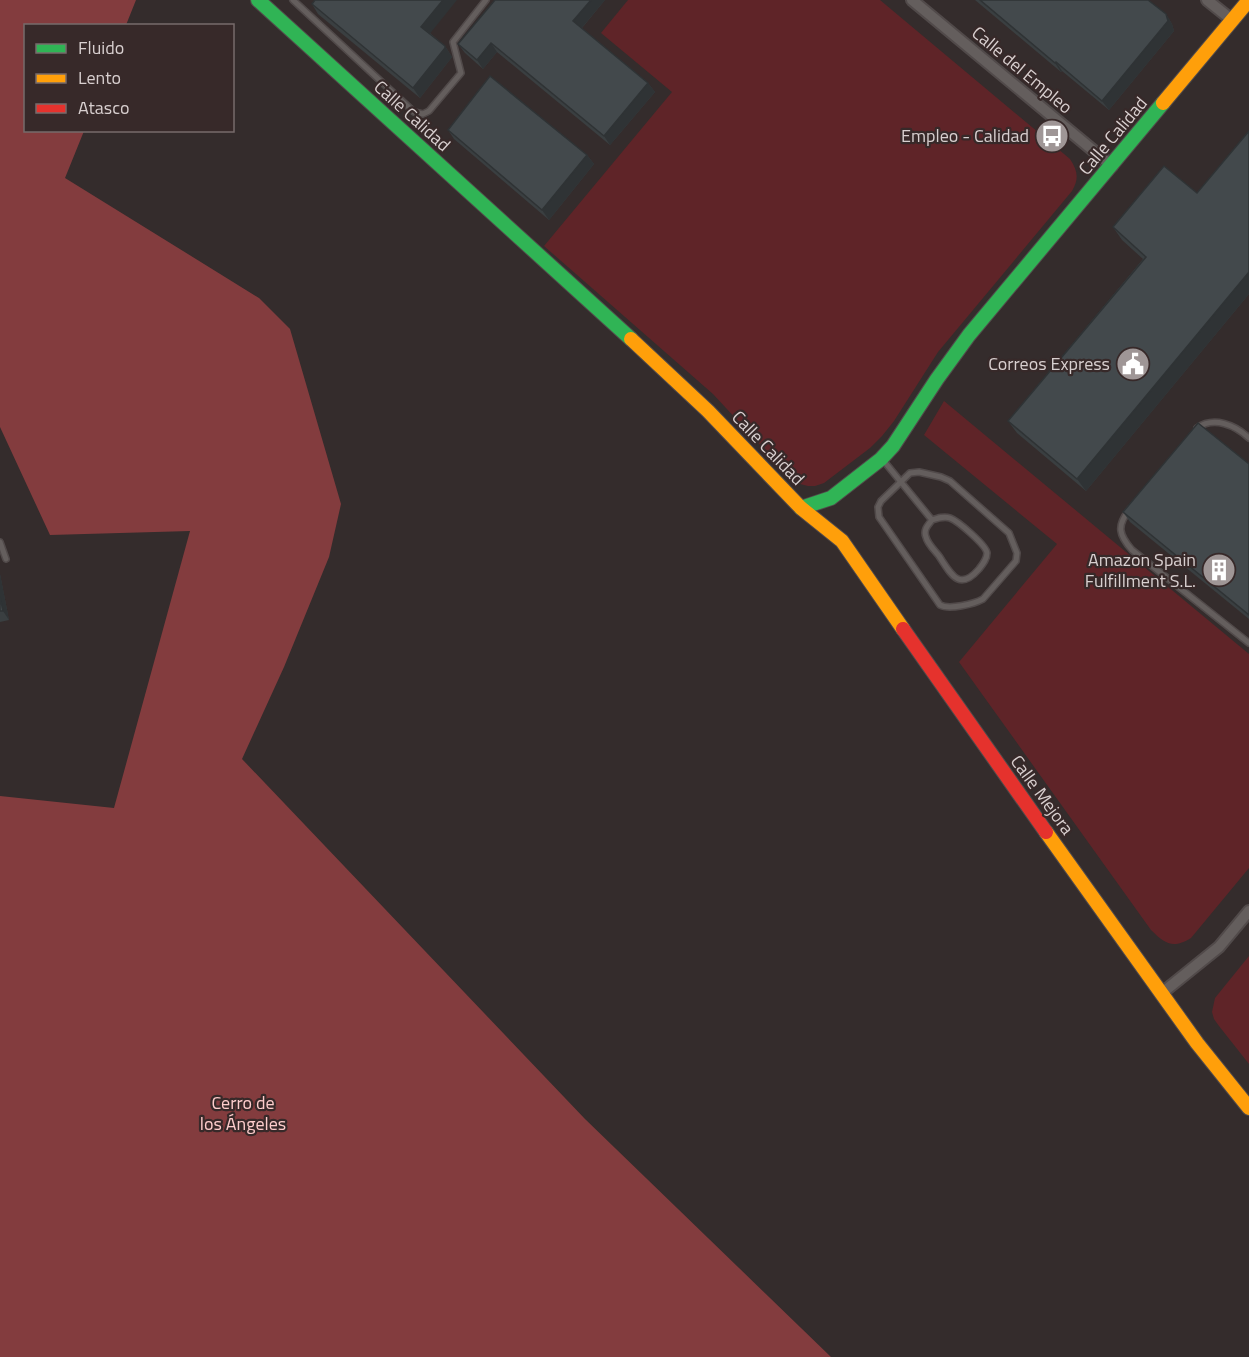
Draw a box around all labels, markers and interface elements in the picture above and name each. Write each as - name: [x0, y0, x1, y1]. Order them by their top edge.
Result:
- street label: Calle del Empleo: [966, 19, 1079, 120]
- legend: [24, 24, 234, 132]
- text: Fluido: [78, 34, 124, 61]
- text: Lento: [78, 64, 121, 91]
- street label: Calle Calidad: [368, 74, 457, 157]
- street label: Calle Calidad: [1072, 91, 1154, 181]
- text: Atasco: [78, 94, 129, 121]
- bus stop icon: Empleo - Calidad: [1034, 118, 1070, 154]
- place label: Empleo - Calidad: [901, 122, 1029, 149]
- public building icon: Correos Express: [1115, 346, 1151, 382]
- place label: Correos Express: [988, 350, 1110, 377]
- street label: Calle Calidad: [726, 404, 811, 491]
- place label: Amazon Spain Fulfillment S.L.: [1085, 546, 1196, 594]
- building icon: Amazon Spain Fulfillment S.L.: [1201, 552, 1237, 588]
- street label: Calle Mejora: [1004, 749, 1081, 840]
- park label: Cerro de los Ángeles: [200, 1089, 286, 1137]

